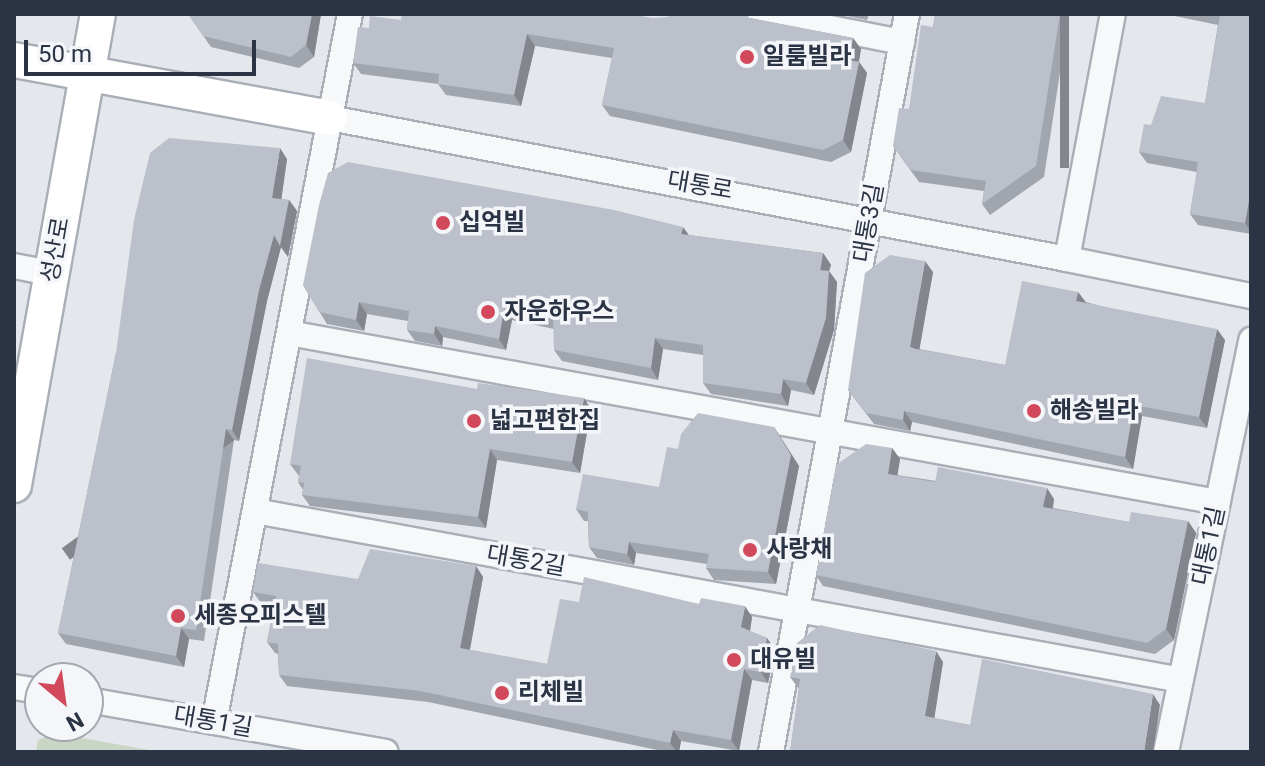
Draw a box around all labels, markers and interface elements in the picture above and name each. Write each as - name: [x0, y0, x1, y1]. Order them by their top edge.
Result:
- scale bar: [28, 24, 260, 74]
- text: 50 m: [38, 40, 92, 68]
- place label: 일룸빌라: [763, 43, 851, 71]
- marker: 일룸빌라: [738, 48, 756, 66]
- street label: 대통로: [665, 166, 735, 206]
- street label: 대통3길: [848, 181, 890, 265]
- place label: 십억빌: [459, 209, 525, 237]
- marker: 십억빌: [434, 214, 452, 232]
- street label: 성산로: [36, 215, 76, 285]
- place label: 자운하우스: [504, 298, 614, 326]
- marker: 자운하우스: [479, 303, 497, 321]
- place label: 해송빌라: [1050, 397, 1138, 425]
- marker: 해송빌라: [1025, 402, 1043, 420]
- place label: 넓고편한집: [490, 407, 600, 435]
- marker: 넓고편한집: [465, 412, 483, 430]
- street label: 대통1길: [1187, 504, 1231, 588]
- place label: 사랑채: [766, 536, 832, 564]
- street label: 대통2길: [484, 540, 568, 582]
- marker: 사랑채: [741, 541, 759, 559]
- place label: 세종오피스텔: [194, 602, 326, 630]
- marker: 세종오피스텔: [169, 607, 187, 625]
- place label: 대유빌: [750, 646, 816, 674]
- marker: 대유빌: [725, 651, 743, 669]
- north arrow: [24, 662, 104, 742]
- place label: 리체빌: [518, 679, 584, 707]
- marker: 리체빌: [493, 684, 511, 702]
- street label: 대통1길: [171, 701, 255, 743]
- text: N: [62, 707, 88, 736]

